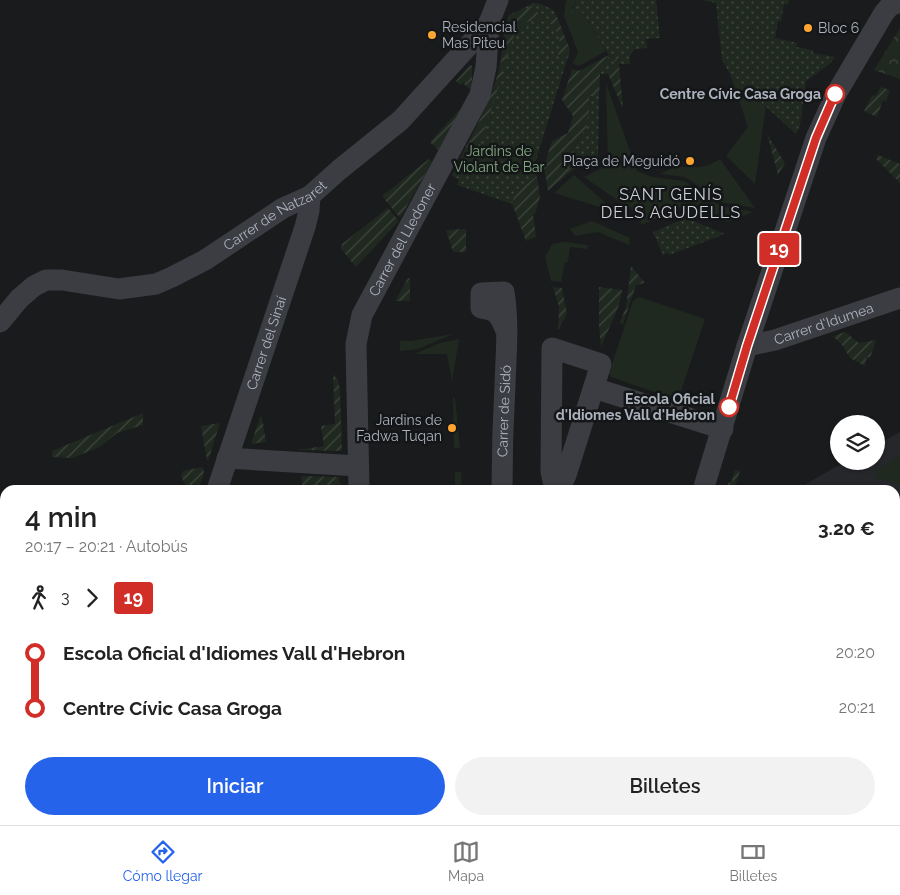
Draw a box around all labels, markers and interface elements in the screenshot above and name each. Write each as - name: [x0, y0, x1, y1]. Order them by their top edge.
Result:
- place label: Residencial Mas Piteu: [442, 19, 516, 51]
- place label: Bloc 6: [818, 20, 859, 36]
- marker: Bloc 6: [802, 22, 814, 34]
- marker: Residencial Mas Piteu: [426, 29, 438, 41]
- marker: Centre Cívic Casa Groga: [825, 84, 845, 104]
- place label: Centre Cívic Casa Groga: [660, 86, 821, 102]
- park label: Jardins de Violant de Bar: [453, 143, 545, 175]
- place label: Plaça de Meguidó: [563, 153, 680, 169]
- marker: Plaça de Meguidó: [684, 155, 696, 167]
- street label: Carrer de Natzaret: [220, 177, 330, 253]
- street label: Carrer del Lledoner: [366, 181, 439, 299]
- district label: SANT GENÍS DELS AGUDELLS: [601, 184, 741, 222]
- line badge: 19: [756, 233, 802, 265]
- text: 19: [769, 238, 789, 259]
- street label: Carrer del Sinaí: [243, 293, 290, 392]
- street label: Carrer d'Idumea: [772, 300, 875, 348]
- street label: Carrer de Sidó: [494, 365, 514, 457]
- place label: Escola Oficial d'Idiomes Vall d'Hebron: [556, 391, 716, 423]
- marker: Escola Oficial d'Idiomes Vall d'Hebron: [719, 397, 739, 417]
- place label: Jardins de Fadwa Tuqan: [356, 412, 442, 444]
- map controls: [830, 415, 885, 470]
- button: layers: [830, 415, 885, 470]
- marker: Jardins de Fadwa Tuqan: [446, 422, 458, 434]
- text: 4 min: [25, 501, 97, 534]
- text: 3.20 €: [818, 517, 875, 539]
- text: 20:17 – 20:21 · Autobús: [25, 537, 188, 556]
- icon: walk: [25, 584, 53, 612]
- icon: forward: [78, 584, 106, 612]
- text: 19: [124, 587, 143, 608]
- text: 3: [61, 588, 70, 607]
- text: Escola Oficial d'Idiomes Vall d'Hebron: [63, 642, 405, 664]
- text: 20:20: [836, 643, 875, 662]
- text: Centre Cívic Casa Groga: [63, 697, 282, 719]
- text: 20:21: [839, 698, 875, 717]
- button: Iniciar: [25, 757, 445, 815]
- button: Billetes: [455, 757, 875, 815]
- tab: Cómo llegar: [123, 838, 202, 884]
- tab: Mapa: [448, 838, 484, 884]
- tab: Billetes: [730, 838, 777, 884]

